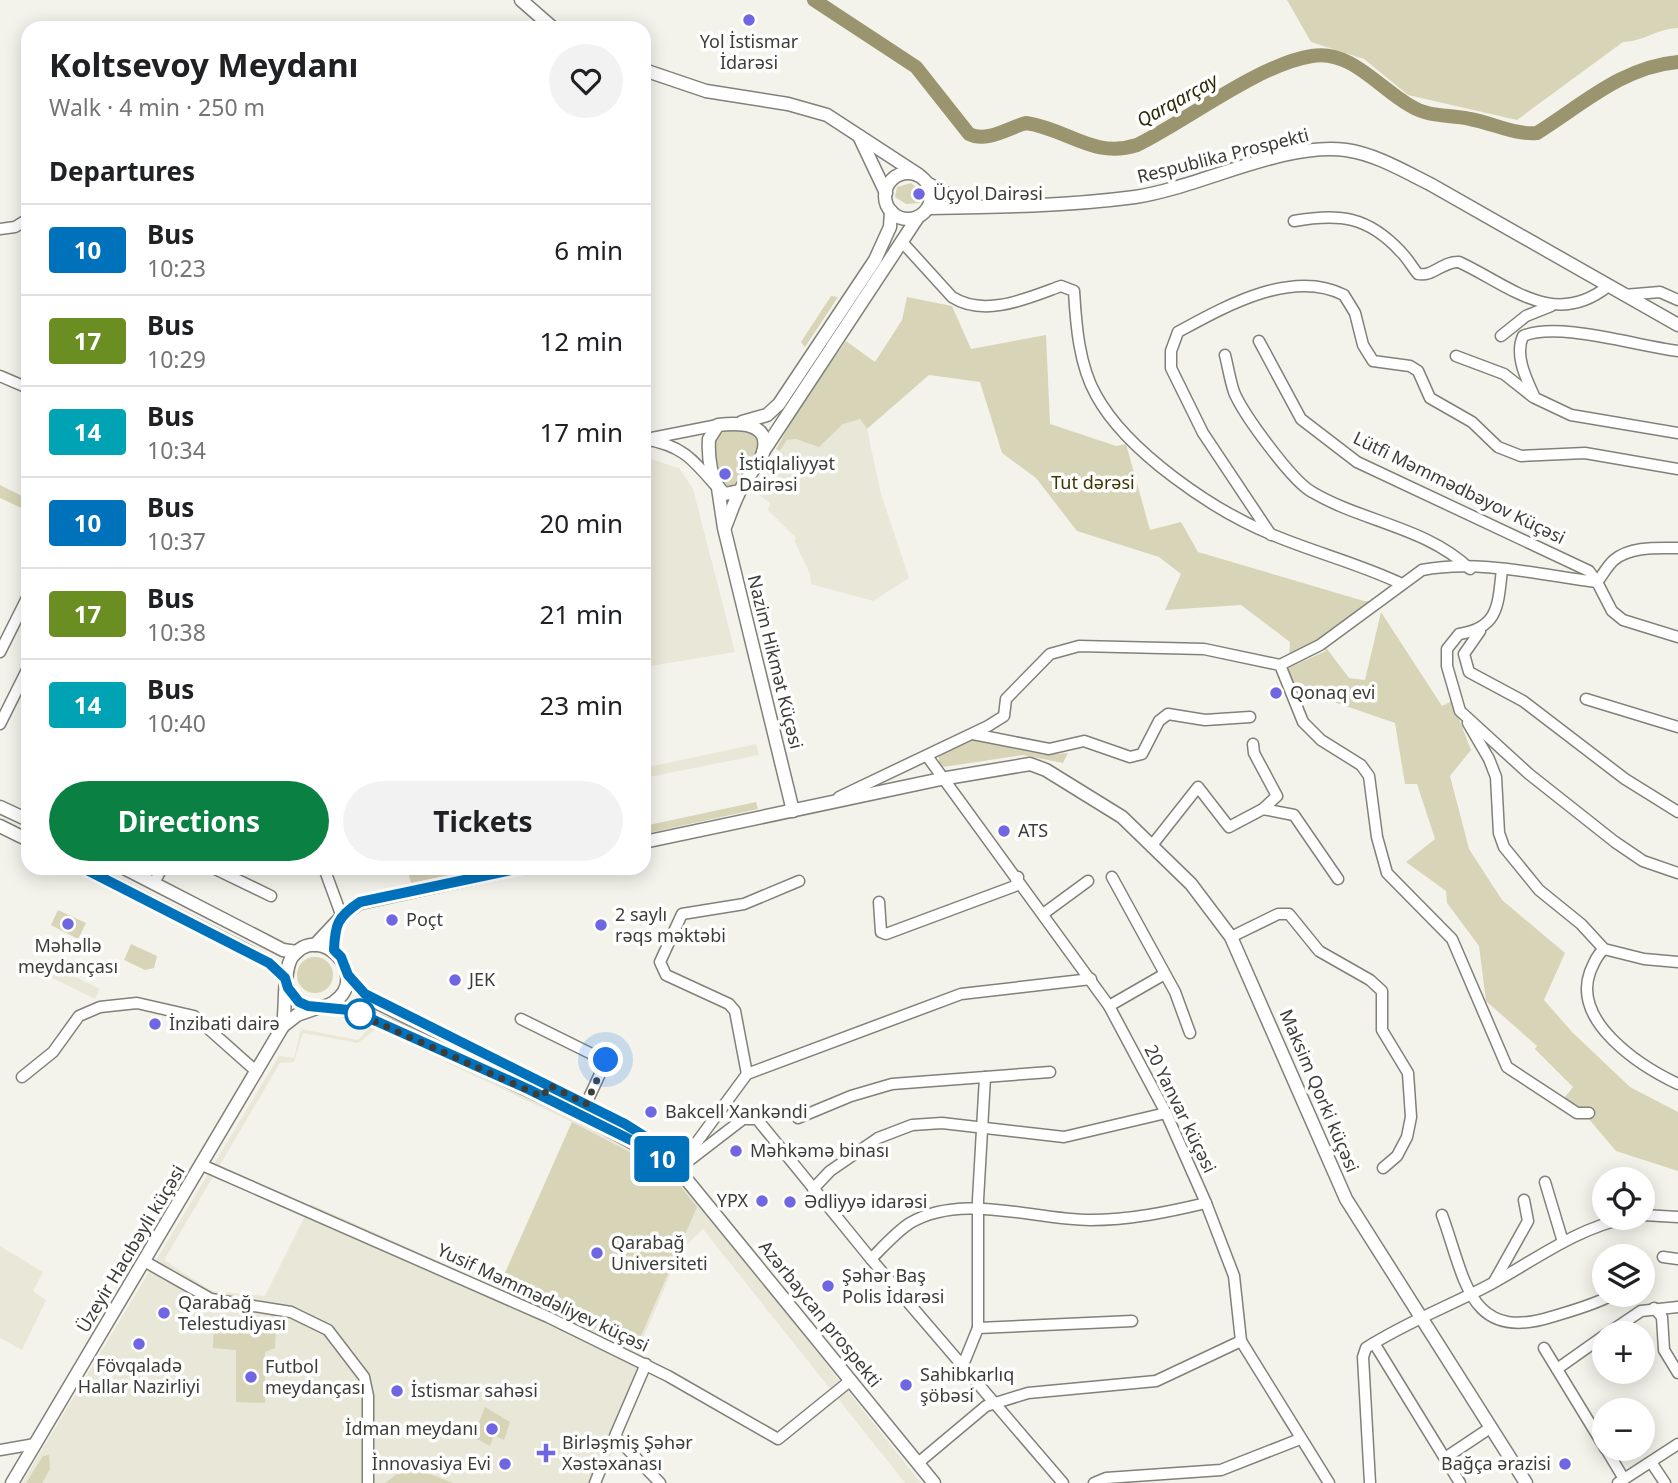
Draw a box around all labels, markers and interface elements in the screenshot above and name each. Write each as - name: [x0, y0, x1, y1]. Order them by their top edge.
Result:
- marker: Yol İstismar İdarəsi: [741, 12, 757, 28]
- place label: Yol İstismar İdarəsi: [700, 29, 799, 74]
- text: Koltsevoy Meydanı: [49, 42, 358, 87]
- button: heart: [549, 44, 623, 118]
- water label: Qarqarçay: [1132, 67, 1223, 133]
- text: Walk · 4 min · 250 m: [49, 91, 265, 123]
- street label: Respublika Prospekti: [1134, 122, 1311, 188]
- text: Departures: [49, 153, 195, 189]
- place label: Üçyol Dairəsi: [933, 181, 1043, 205]
- marker: Üçyol Dairəsi: [911, 186, 927, 202]
- text: Bus: [147, 216, 194, 252]
- text: 6 min: [554, 232, 623, 268]
- text: 10: [74, 233, 101, 266]
- text: 10:23: [147, 252, 206, 284]
- text: Bus: [147, 307, 194, 343]
- text: 12 min: [539, 323, 623, 359]
- text: 17: [74, 324, 101, 357]
- text: 10:29: [147, 343, 206, 375]
- text: Bus: [147, 398, 194, 434]
- text: 17 min: [539, 414, 623, 450]
- text: 14: [74, 415, 101, 448]
- street label: Lütfi Məmmədbəyov Küçəsi: [1349, 425, 1569, 549]
- text: 10:34: [147, 434, 206, 466]
- place label: İstiqlaliyyət Dairəsi: [739, 451, 835, 496]
- marker: İstiqlaliyyət Dairəsi: [717, 466, 733, 482]
- park label: Tut dərəsi: [1051, 470, 1135, 494]
- text: Bus: [147, 489, 194, 525]
- text: 20 min: [539, 505, 623, 541]
- text: 10: [74, 506, 101, 539]
- text: 10:37: [147, 525, 206, 557]
- street label: Nazim Hikmət Küçəsi: [743, 572, 809, 751]
- text: Bus: [147, 580, 194, 616]
- text: 21 min: [539, 596, 623, 632]
- text: 17: [74, 597, 101, 630]
- text: 10:38: [147, 616, 206, 648]
- text: Bus: [147, 671, 194, 707]
- place label: Qonaq evi: [1290, 680, 1376, 704]
- marker: Qonaq evi: [1268, 685, 1284, 701]
- text: 23 min: [539, 687, 623, 723]
- text: 14: [74, 688, 101, 721]
- text: 10:40: [147, 707, 206, 739]
- button: Directions: [49, 781, 329, 861]
- button: Tickets: [343, 781, 623, 861]
- place label: ATS: [1018, 818, 1048, 842]
- marker: ATS: [996, 823, 1012, 839]
- place label: 2 saylı rəqs məktəbi: [615, 902, 726, 947]
- place label: Poçt: [406, 907, 443, 931]
- marker: Poçt: [384, 912, 400, 928]
- marker: Məhəllə meydançası: [60, 916, 76, 932]
- marker: 2 saylı rəqs məktəbi: [593, 917, 609, 933]
- place label: Məhəllə meydançası: [18, 933, 118, 978]
- place label: JEK: [467, 967, 496, 991]
- marker: JEK: [447, 972, 463, 988]
- unlabelled marker: [345, 999, 375, 1029]
- street label: Maksim Qorki küçəsi: [1275, 1005, 1365, 1176]
- place label: İnzibati dairə: [169, 1011, 280, 1035]
- marker: İnzibati dairə: [147, 1016, 163, 1032]
- street label: 20 Yanvar küçəsi: [1139, 1040, 1222, 1177]
- your location: [588, 1042, 623, 1077]
- place label: Bakcell Xankəndi: [665, 1099, 808, 1123]
- marker: Bakcell Xankəndi: [643, 1104, 659, 1120]
- line badge: 10: [630, 1136, 694, 1182]
- place label: Məhkəmə binası: [750, 1138, 889, 1162]
- text: 10: [648, 1142, 676, 1175]
- marker: Məhkəmə binası: [728, 1143, 744, 1159]
- street label: Üzeyir Hacıbəyli küçəsi: [71, 1160, 190, 1337]
- map controls: [1592, 1167, 1655, 1461]
- button: locate: [1592, 1167, 1655, 1230]
- place label: YPX: [717, 1188, 748, 1212]
- place label: Ədliyyə idarəsi: [804, 1189, 928, 1213]
- marker: YPX: [754, 1193, 770, 1209]
- marker: Ədliyyə idarəsi: [782, 1194, 798, 1210]
- place label: Qarabağ Universiteti: [611, 1230, 708, 1275]
- street label: Azərbaycan prospekti: [754, 1235, 887, 1392]
- street label: Yusif Məmmədəliyev küçəsi: [434, 1237, 653, 1357]
- button: layers: [1592, 1244, 1655, 1307]
- marker: Qarabağ Universiteti: [589, 1245, 605, 1261]
- place label: Şəhər Baş Polis İdarəsi: [842, 1263, 945, 1308]
- marker: Şəhər Baş Polis İdarəsi: [820, 1278, 836, 1294]
- place label: Qarabağ Telestudiyası: [178, 1290, 286, 1335]
- marker: Qarabağ Telestudiyası: [156, 1305, 172, 1321]
- button: +: [1592, 1321, 1655, 1384]
- marker: Fövqaladə Hallar Nazirliyi: [131, 1336, 147, 1352]
- place label: Fövqaladə Hallar Nazirliyi: [78, 1353, 200, 1398]
- place label: Futbol meydançası: [265, 1354, 365, 1399]
- place label: Sahibkarlıq şöbəsi: [920, 1362, 1014, 1407]
- marker: Futbol meydançası: [243, 1369, 259, 1385]
- marker: Sahibkarlıq şöbəsi: [898, 1377, 914, 1393]
- place label: İstismar sahəsi: [411, 1378, 538, 1402]
- marker: İstismar sahəsi: [389, 1383, 405, 1399]
- button: −: [1592, 1398, 1655, 1461]
- place label: İdman meydanı: [345, 1416, 478, 1440]
- marker: İdman meydanı: [484, 1421, 500, 1437]
- place label: Birləşmiş Şəhər Xəstəxanası: [562, 1430, 693, 1475]
- marker: Birləşmiş Şəhər Xəstəxanası: [536, 1443, 556, 1463]
- place label: İnnovasiya Evi: [372, 1451, 491, 1475]
- place label: Bağça ərazisi: [1441, 1451, 1551, 1475]
- marker: İnnovasiya Evi: [497, 1456, 513, 1472]
- marker: Bağça ərazisi: [1557, 1456, 1573, 1472]

